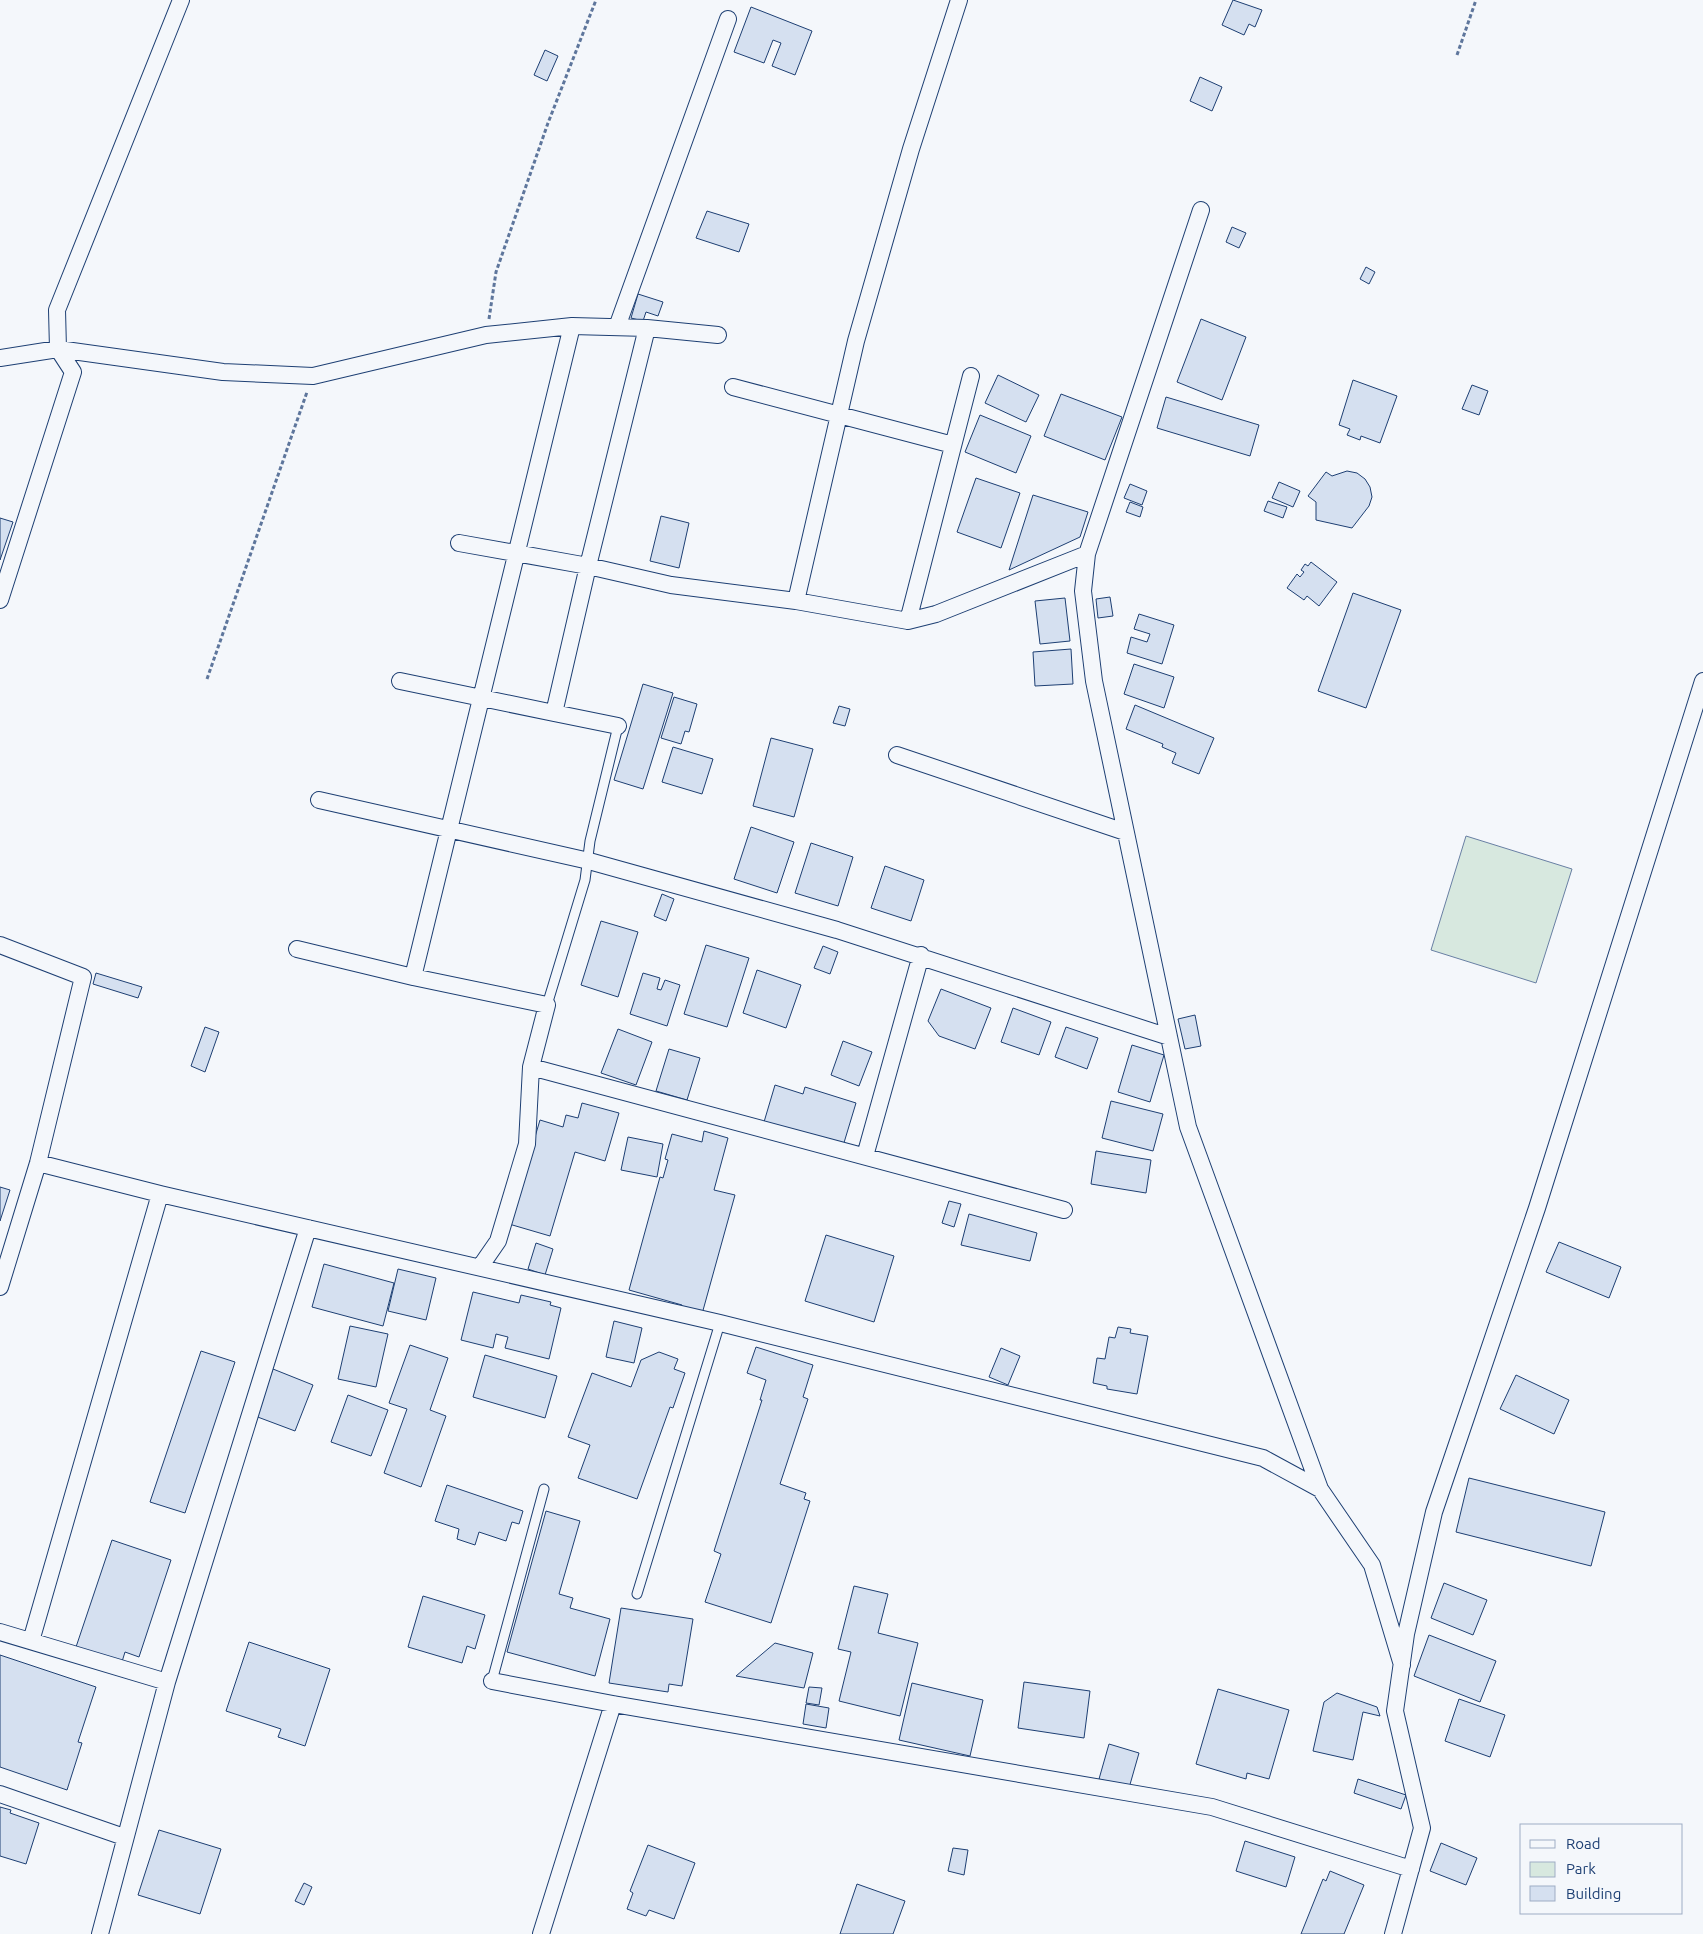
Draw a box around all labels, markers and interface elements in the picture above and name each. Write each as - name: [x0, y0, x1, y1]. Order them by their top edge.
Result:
- legend: [1520, 1824, 1683, 1914]
- text: Road: [1566, 1835, 1601, 1852]
- text: Park: [1566, 1860, 1596, 1877]
- text: Building: [1566, 1885, 1621, 1902]

